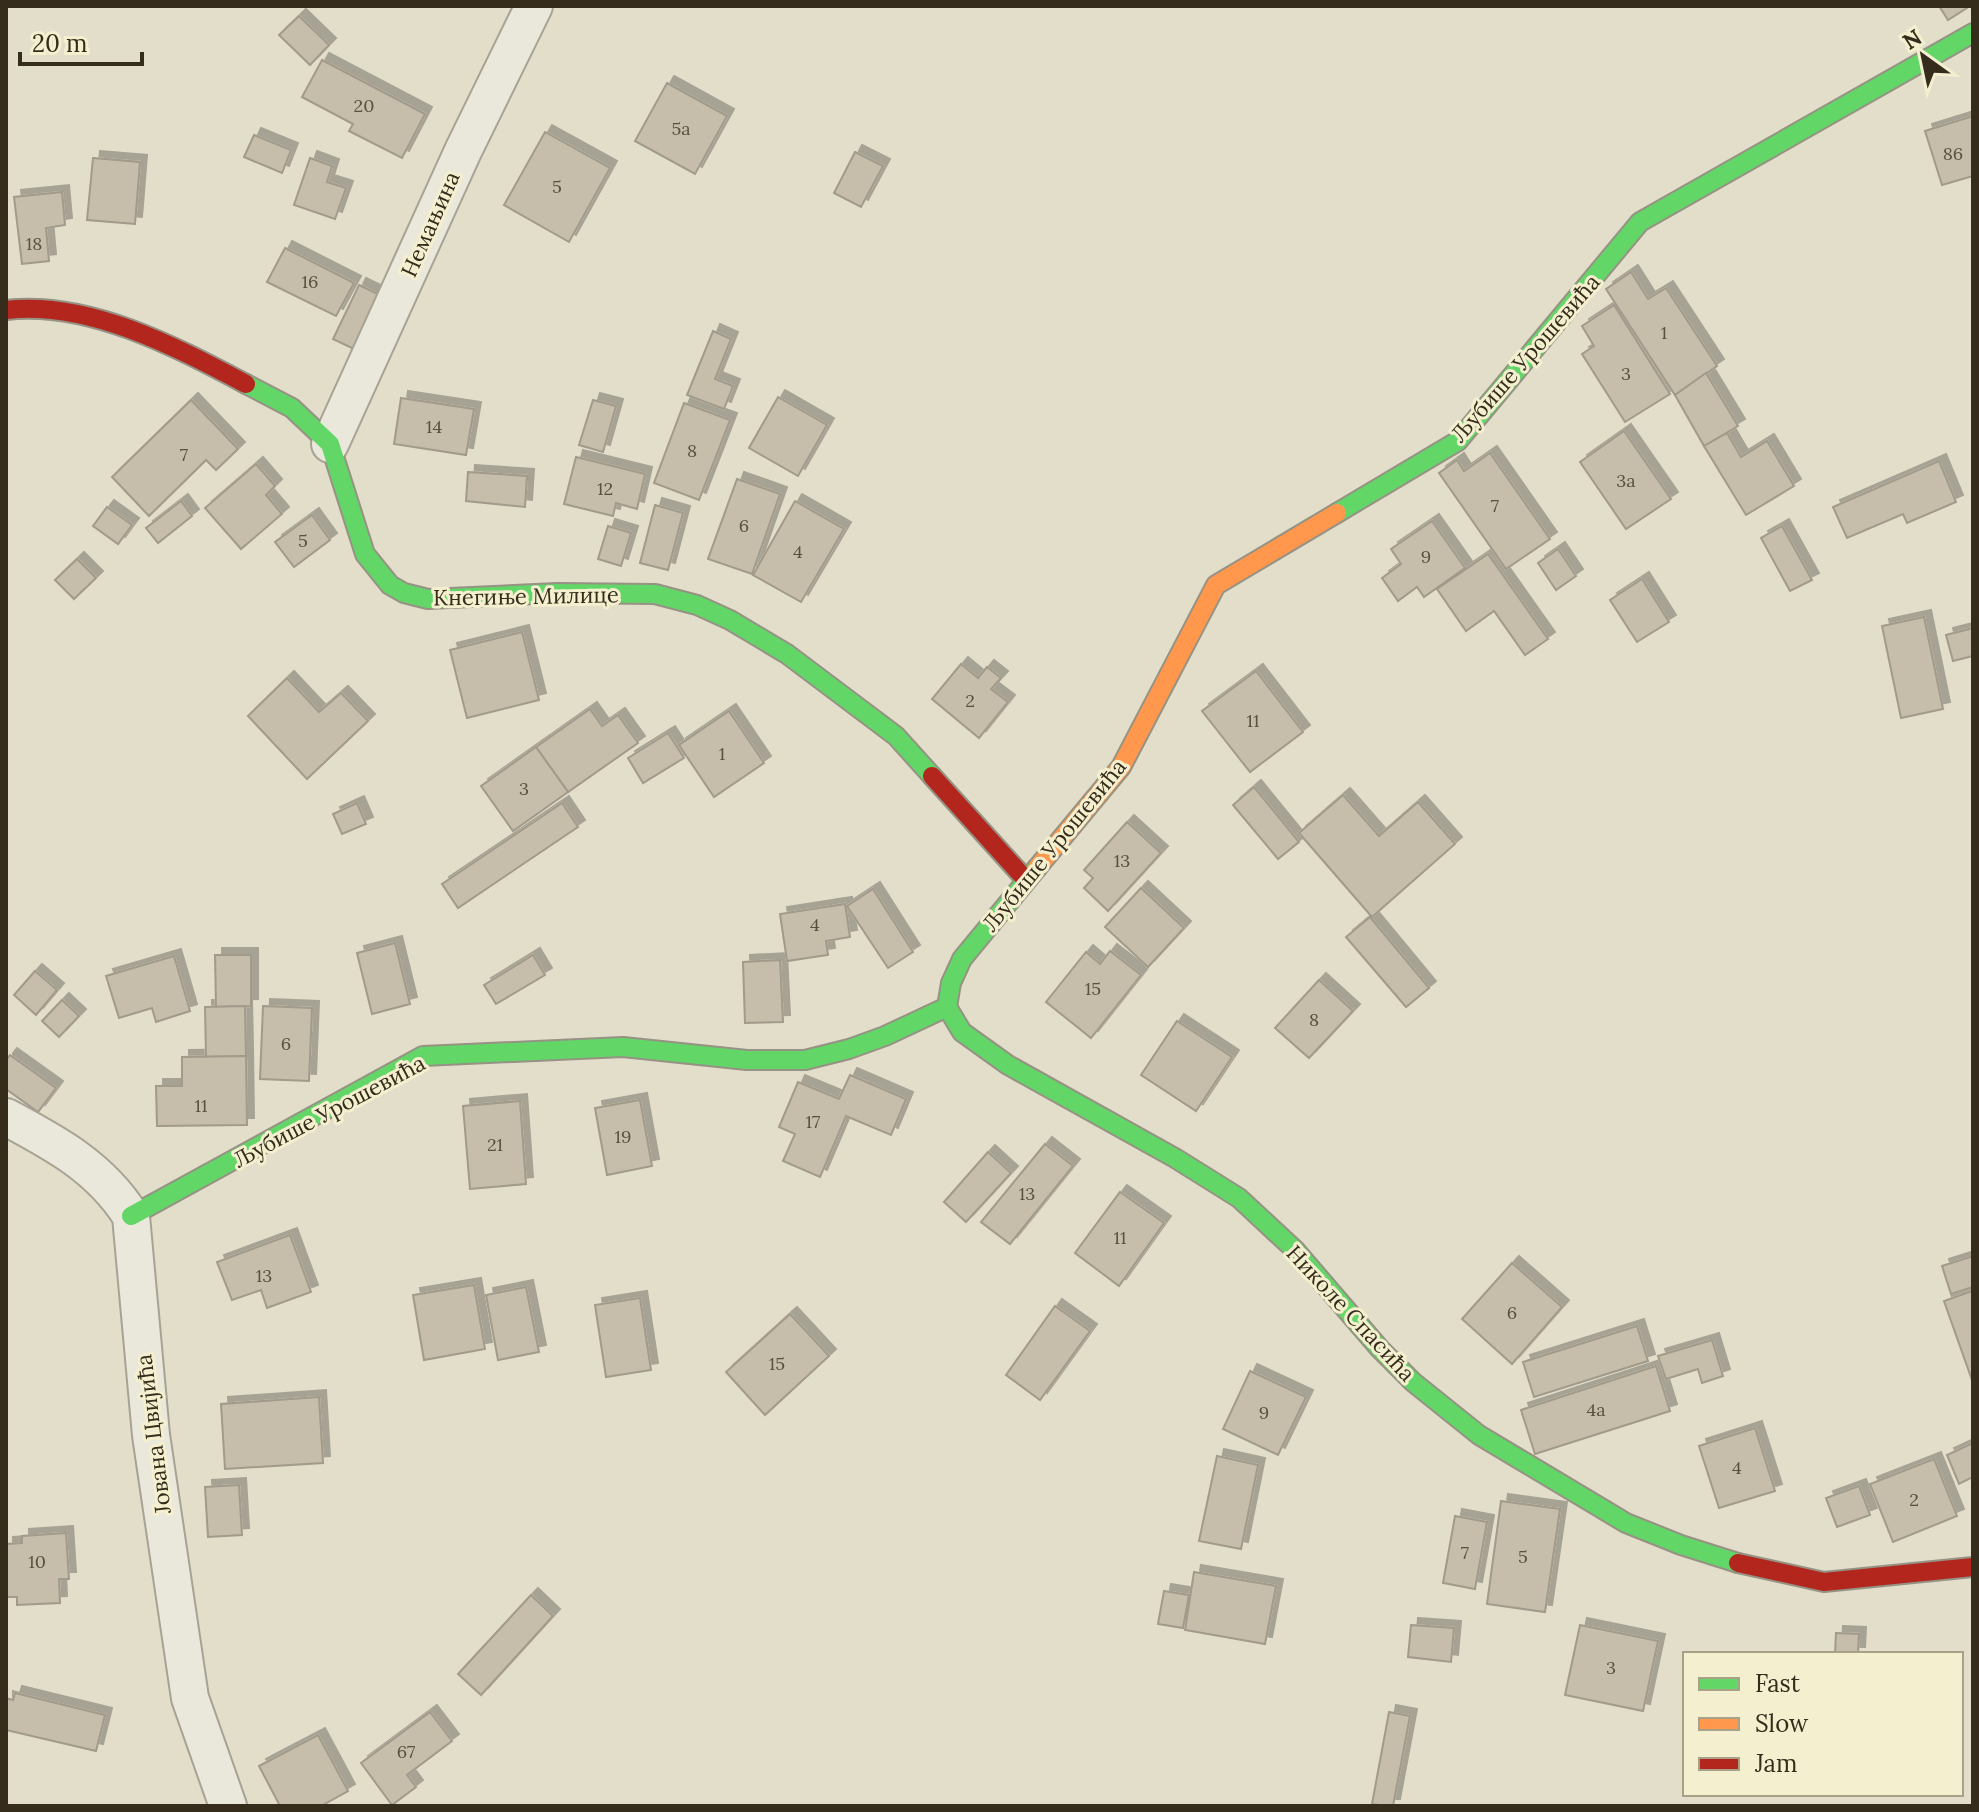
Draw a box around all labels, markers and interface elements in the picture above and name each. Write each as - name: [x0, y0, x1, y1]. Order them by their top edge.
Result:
- scale bar: [20, 16, 142, 66]
- north arrow: [1883, 16, 1963, 96]
- text: N: [1897, 23, 1927, 56]
- text: 20 m: [32, 28, 88, 59]
- house number: 20: [354, 94, 374, 117]
- house number: 5a: [671, 117, 691, 140]
- house number: 86: [1943, 142, 1963, 165]
- street label: Немањина: [394, 167, 466, 281]
- house number: 5: [552, 175, 562, 198]
- house number: 18: [26, 232, 42, 255]
- street label: Љубише Урошевића: [1444, 268, 1606, 448]
- house number: 16: [302, 270, 318, 293]
- house number: 1: [1661, 321, 1667, 344]
- house number: 3: [1621, 362, 1631, 385]
- house number: 14: [426, 415, 442, 438]
- house number: 8: [687, 439, 697, 462]
- house number: 7: [180, 443, 188, 466]
- house number: 3a: [1616, 469, 1636, 492]
- house number: 12: [597, 477, 613, 500]
- house number: 7: [1491, 494, 1499, 517]
- house number: 6: [739, 514, 749, 537]
- house number: 5: [298, 529, 308, 552]
- house number: 4: [793, 540, 803, 563]
- house number: 9: [1421, 545, 1431, 568]
- street label: Кнегиње Милице: [433, 580, 619, 612]
- house number: 2: [965, 689, 975, 712]
- house number: 11: [1246, 709, 1260, 732]
- house number: 1: [719, 742, 725, 765]
- street label: Љубише Урошевића: [976, 753, 1132, 937]
- house number: 3: [519, 777, 529, 800]
- house number: 13: [1114, 849, 1130, 872]
- house number: 4: [810, 913, 820, 936]
- house number: 15: [1085, 977, 1101, 1000]
- house number: 8: [1309, 1008, 1319, 1031]
- house number: 6: [281, 1032, 291, 1055]
- street label: Љубише Урошевића: [228, 1048, 430, 1174]
- house number: 11: [194, 1094, 208, 1117]
- house number: 17: [806, 1110, 820, 1133]
- house number: 19: [615, 1125, 631, 1148]
- house number: 21: [487, 1133, 503, 1156]
- house number: 13: [1019, 1182, 1035, 1205]
- house number: 11: [1113, 1226, 1127, 1249]
- street label: Николе Спасића: [1281, 1239, 1421, 1387]
- house number: 13: [256, 1264, 272, 1287]
- house number: 6: [1507, 1301, 1517, 1324]
- house number: 15: [769, 1352, 785, 1375]
- street label: Јована Цвијића: [129, 1353, 177, 1516]
- house number: 4a: [1586, 1398, 1606, 1421]
- house number: 9: [1259, 1401, 1269, 1424]
- house number: 4: [1732, 1456, 1742, 1479]
- house number: 2: [1909, 1488, 1919, 1511]
- house number: 7: [1461, 1541, 1469, 1564]
- house number: 5: [1518, 1545, 1528, 1568]
- house number: 10: [28, 1550, 46, 1573]
- legend: [1683, 1652, 1963, 1796]
- house number: 3: [1606, 1656, 1616, 1679]
- text: Fast: [1755, 1668, 1801, 1699]
- text: Slow: [1755, 1708, 1809, 1739]
- house number: 67: [397, 1740, 415, 1763]
- text: Jam: [1754, 1748, 1797, 1779]

